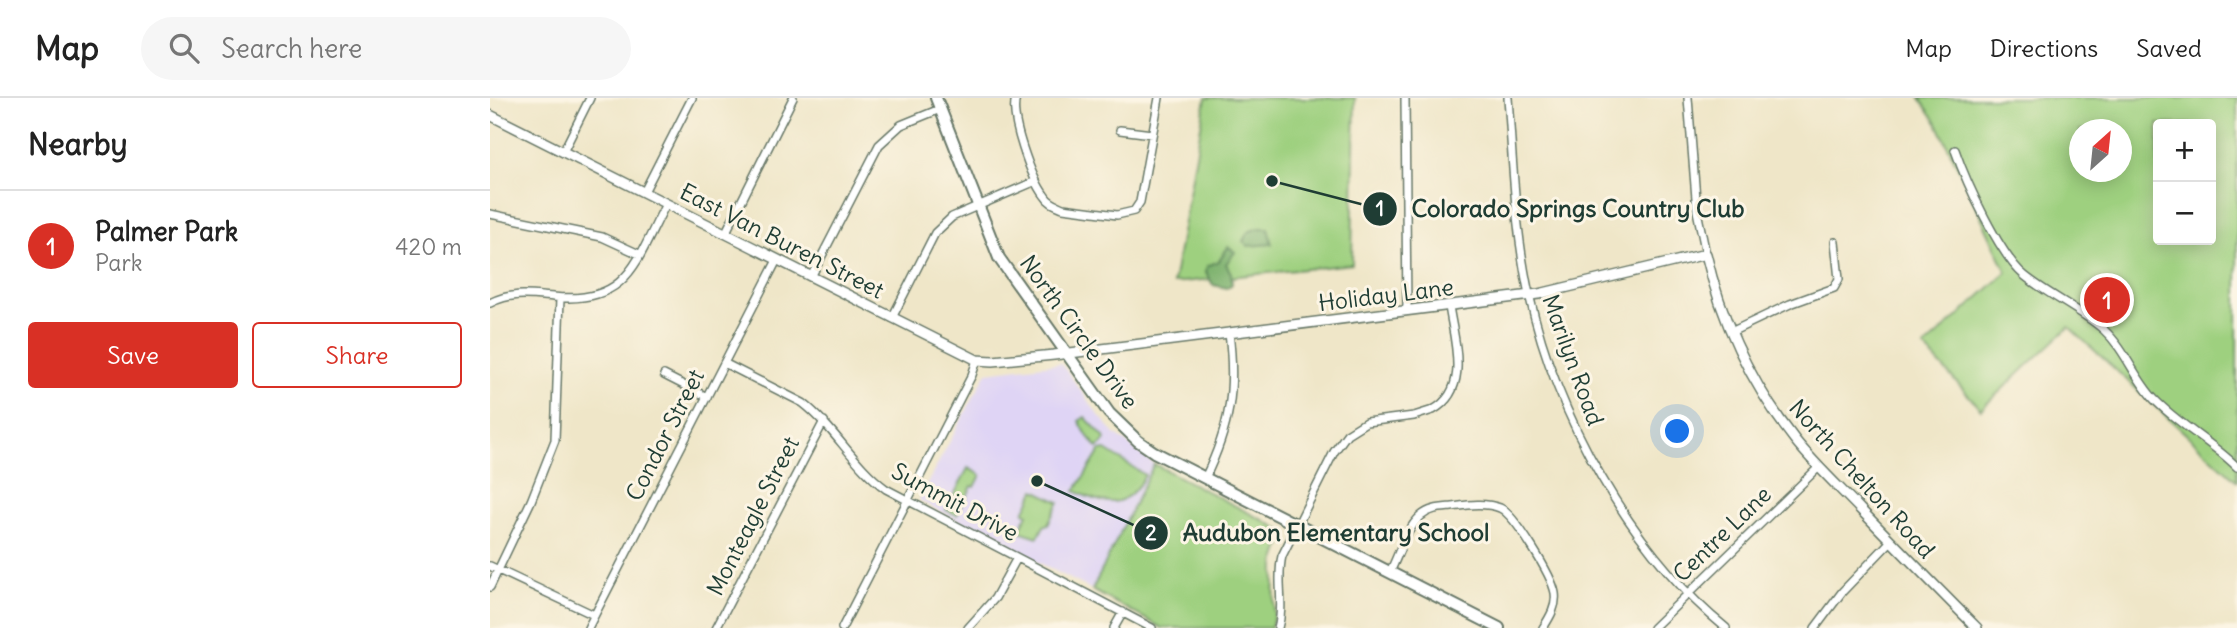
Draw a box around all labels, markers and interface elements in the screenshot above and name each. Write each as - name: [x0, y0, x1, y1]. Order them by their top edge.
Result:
- search box: [141, 17, 631, 80]
- text: Map: [35, 27, 99, 69]
- icon: search: [165, 29, 203, 67]
- text: Search here: [221, 32, 362, 65]
- text: Map: [1905, 33, 1952, 63]
- text: Directions: [1990, 33, 2098, 63]
- text: Saved: [2136, 33, 2202, 63]
- north arrow: [2069, 119, 2132, 182]
- map controls: [2153, 119, 2216, 245]
- button: +: [2153, 119, 2216, 182]
- text: Nearby: [28, 125, 128, 163]
- street label: East Van Buren Street: [675, 177, 889, 305]
- button: −: [2153, 182, 2216, 245]
- callout: Colorado Springs Country Club: [1363, 186, 1759, 231]
- text: Colorado Springs Country Club: [1412, 193, 1744, 223]
- text: 1: [1376, 195, 1384, 222]
- text: Palmer Park: [95, 215, 238, 248]
- text: 1: [46, 232, 56, 261]
- text: 420 m: [395, 232, 462, 261]
- text: Park: [95, 248, 143, 277]
- street label: North Circle Drive: [1014, 249, 1145, 414]
- street label: Holiday Lane: [1317, 272, 1455, 317]
- pin: 1: [2084, 274, 2130, 326]
- street label: Marilyn Road: [1536, 290, 1611, 429]
- button: Save: [28, 322, 238, 388]
- button: Share: [252, 322, 462, 388]
- street label: Condor Street: [619, 364, 710, 505]
- street label: North Chelton Road: [1783, 393, 1941, 564]
- your location: [1660, 414, 1694, 448]
- street label: Monteagle Street: [700, 431, 805, 600]
- street label: Summit Drive: [887, 456, 1024, 547]
- street label: Centre Lane: [1666, 480, 1777, 588]
- callout: Audubon Elementary School: [1133, 510, 1503, 555]
- text: Audubon Elementary School: [1183, 517, 1489, 547]
- text: 2: [1145, 519, 1157, 546]

